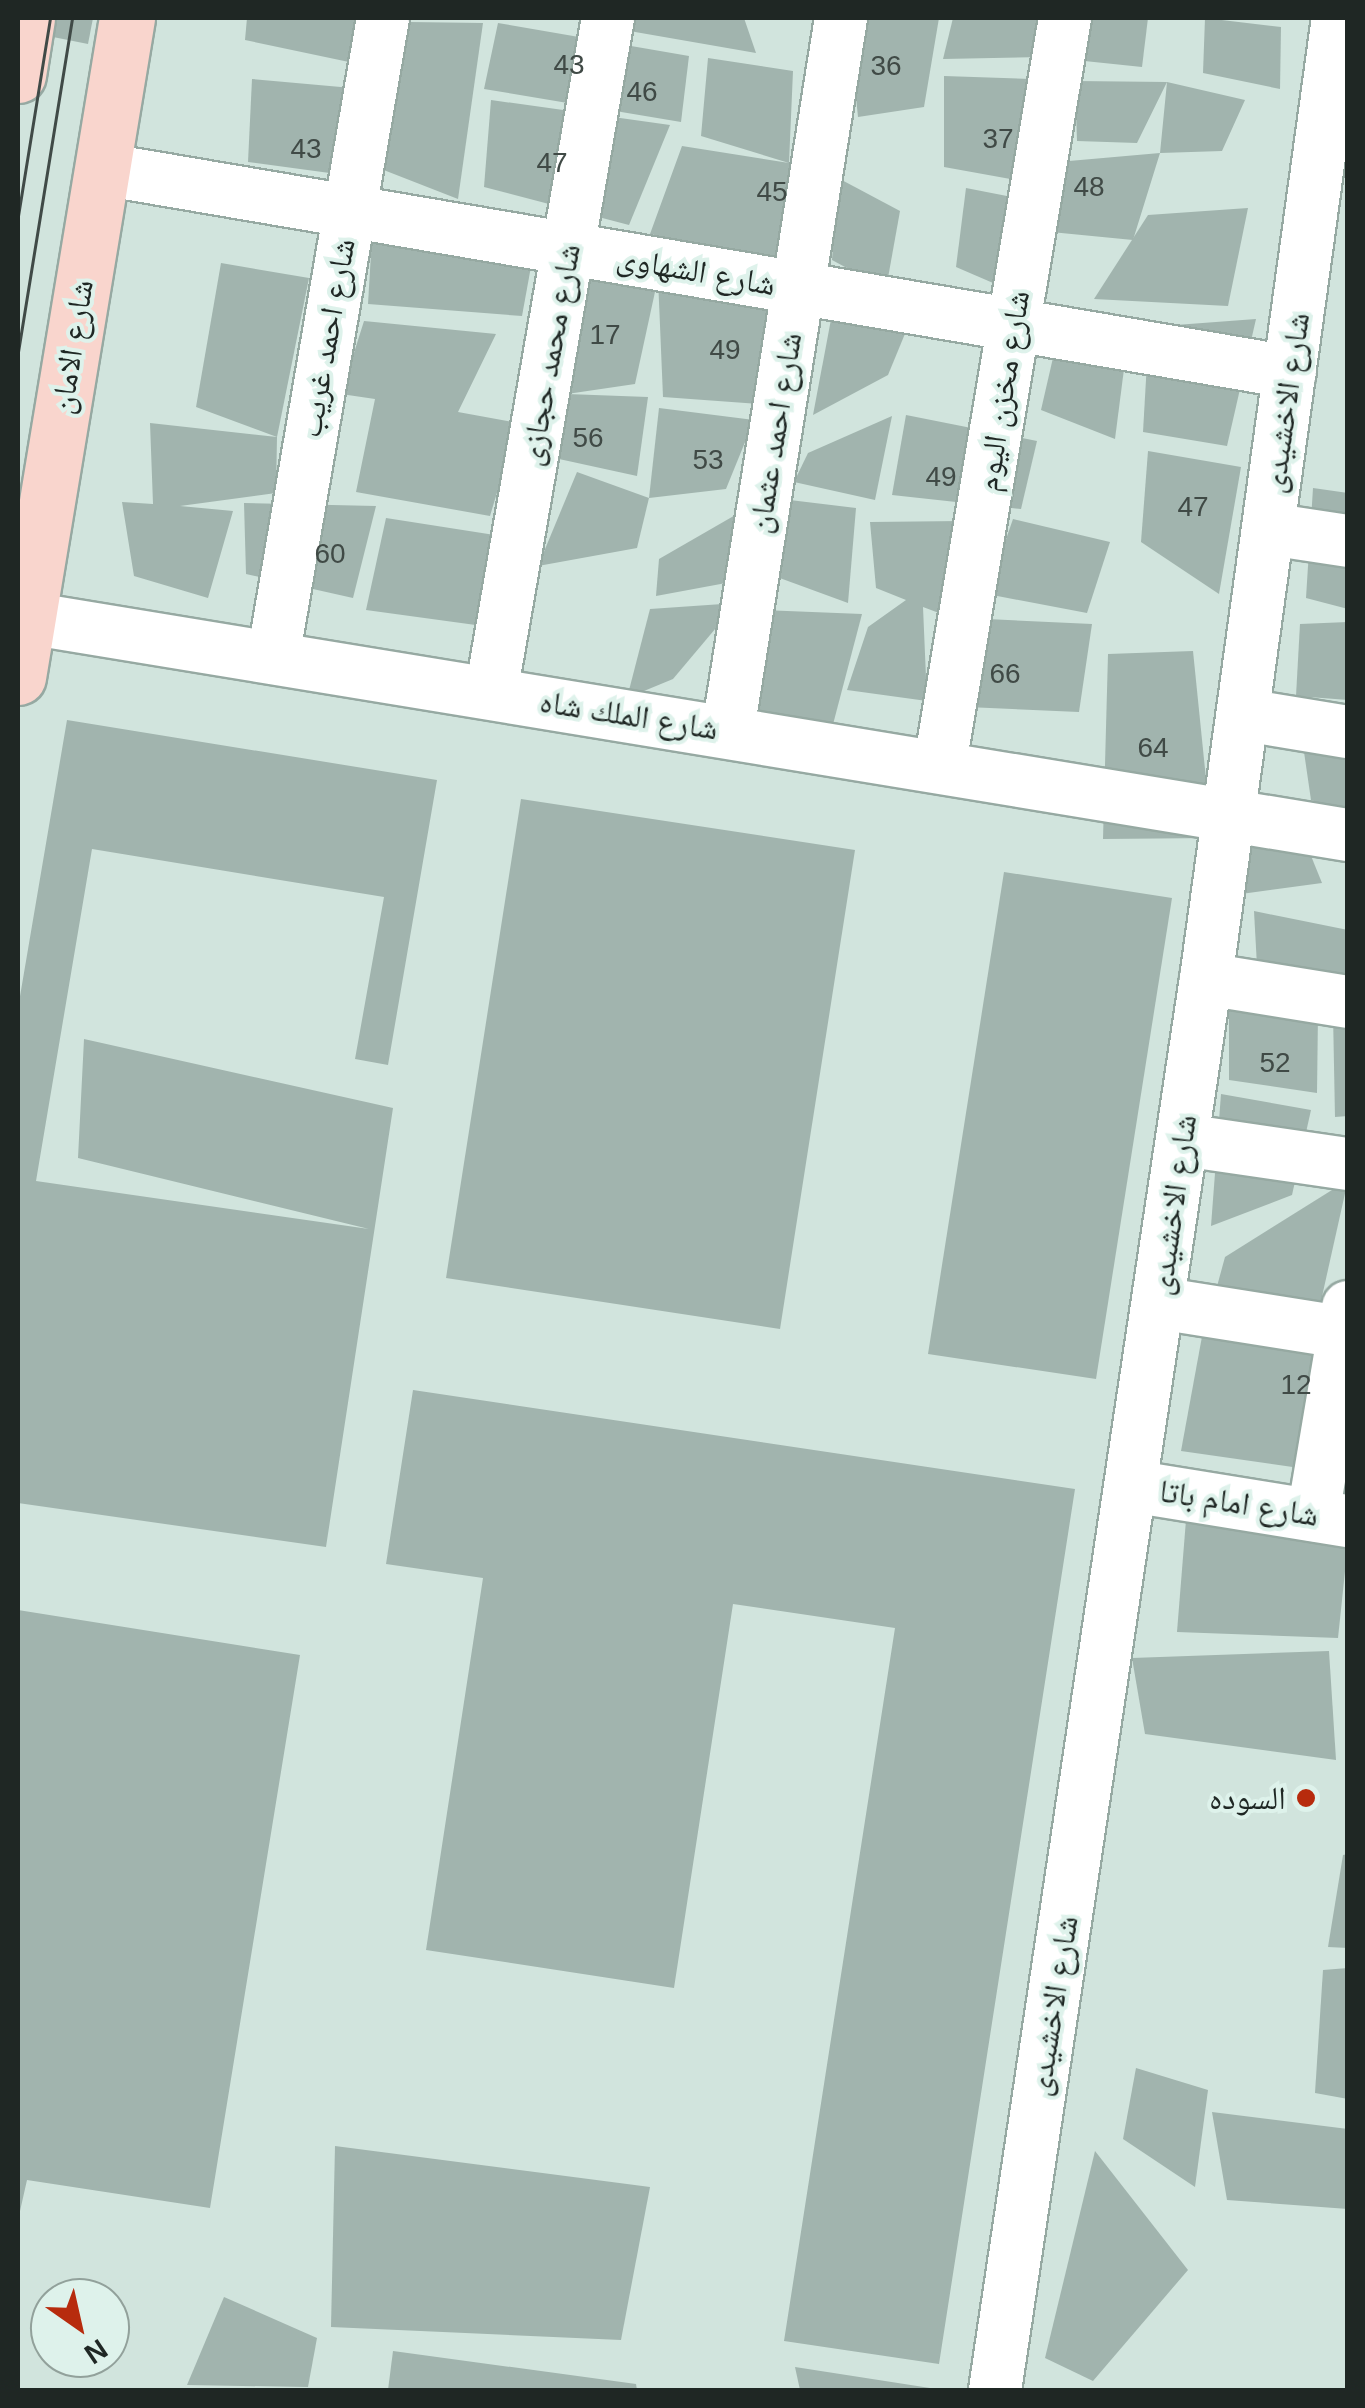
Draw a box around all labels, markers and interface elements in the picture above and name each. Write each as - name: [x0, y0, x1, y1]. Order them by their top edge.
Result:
- house number: 43: [553, 48, 585, 82]
- house number: 36: [870, 49, 902, 83]
- house number: 46: [626, 75, 658, 109]
- house number: 37: [982, 122, 1014, 156]
- house number: 43: [290, 132, 322, 166]
- house number: 47: [536, 146, 568, 180]
- house number: 48: [1073, 170, 1105, 204]
- house number: 45: [756, 175, 788, 209]
- street label: شارع احمد غريب: [291, 236, 363, 440]
- street label: شارع الشهاوى: [614, 238, 778, 304]
- street label: شارع محمد حجازى: [512, 241, 588, 469]
- street label: شارع الامان: [42, 277, 102, 417]
- street label: شارع مخزن اليوم: [968, 288, 1038, 494]
- street label: شارع الاخشيدى: [1254, 310, 1318, 496]
- house number: 17: [589, 318, 621, 352]
- street label: شارع احمد عثمان: [740, 330, 810, 536]
- house number: 49: [709, 333, 741, 367]
- house number: 56: [572, 421, 604, 455]
- house number: 53: [692, 443, 724, 477]
- house number: 49: [925, 460, 957, 494]
- house number: 47: [1177, 490, 1209, 524]
- house number: 60: [314, 537, 346, 571]
- house number: 66: [989, 657, 1021, 691]
- street label: شارع الملك شاه: [537, 682, 721, 748]
- house number: 64: [1137, 731, 1169, 765]
- house number: 52: [1259, 1046, 1291, 1080]
- street label: شارع الاخشيدى: [1141, 1112, 1205, 1298]
- house number: 12: [1280, 1368, 1312, 1402]
- street label: شارع امام باتا: [1157, 1471, 1321, 1535]
- place label: السوده: [1209, 1779, 1286, 1817]
- marker: السوده: [1295, 1787, 1317, 1809]
- street label: شارع الاخشيدى: [1020, 1913, 1086, 2099]
- north arrow: [30, 2278, 130, 2378]
- text: N: [79, 2333, 113, 2370]

